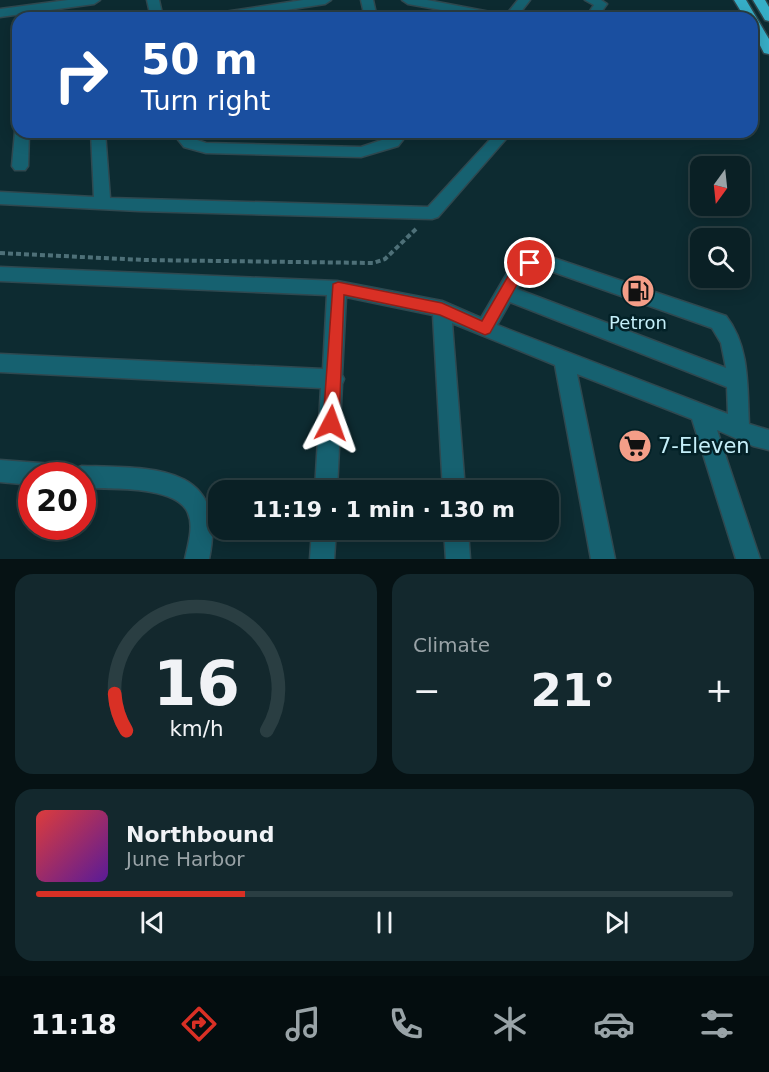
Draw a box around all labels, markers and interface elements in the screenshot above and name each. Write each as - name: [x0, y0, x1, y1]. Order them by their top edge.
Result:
- text: 50 m: [141, 35, 258, 84]
- icon: right: [42, 36, 120, 114]
- text: Turn right: [141, 85, 270, 116]
- north arrow: [690, 156, 750, 216]
- map controls: [690, 156, 750, 288]
- button: search: [690, 228, 750, 288]
- pin: [504, 237, 555, 288]
- icon: arrive: [513, 246, 546, 279]
- fuel station icon: Petron: [620, 273, 656, 309]
- place label: Petron: [609, 312, 667, 333]
- position arrow: [299, 391, 363, 455]
- supermarket icon: 7-Eleven: [617, 428, 653, 464]
- place label: 7-Eleven: [658, 434, 750, 458]
- speed limit sign: 20: [18, 462, 96, 540]
- text: 11:19 · 1 min · 130 m: [252, 497, 515, 522]
- text: Climate: [413, 633, 490, 657]
- text: 16: [153, 647, 239, 720]
- text: 21°: [530, 664, 616, 717]
- text: −: [413, 671, 441, 710]
- text: +: [705, 671, 733, 710]
- text: km/h: [169, 716, 223, 741]
- text: Northbound: [126, 822, 275, 847]
- text: June Harbor: [126, 847, 245, 871]
- icon: previous: [136, 906, 169, 939]
- icon: pause: [368, 906, 401, 939]
- icon: next: [600, 906, 633, 939]
- icon: directions: [178, 1003, 220, 1045]
- icon: music: [282, 1003, 324, 1045]
- icon: phone: [385, 1003, 427, 1045]
- icon: climate: [489, 1003, 531, 1045]
- icon: car: [593, 1003, 635, 1045]
- icon: filters: [696, 1003, 738, 1045]
- text: 11:18: [31, 1009, 117, 1040]

